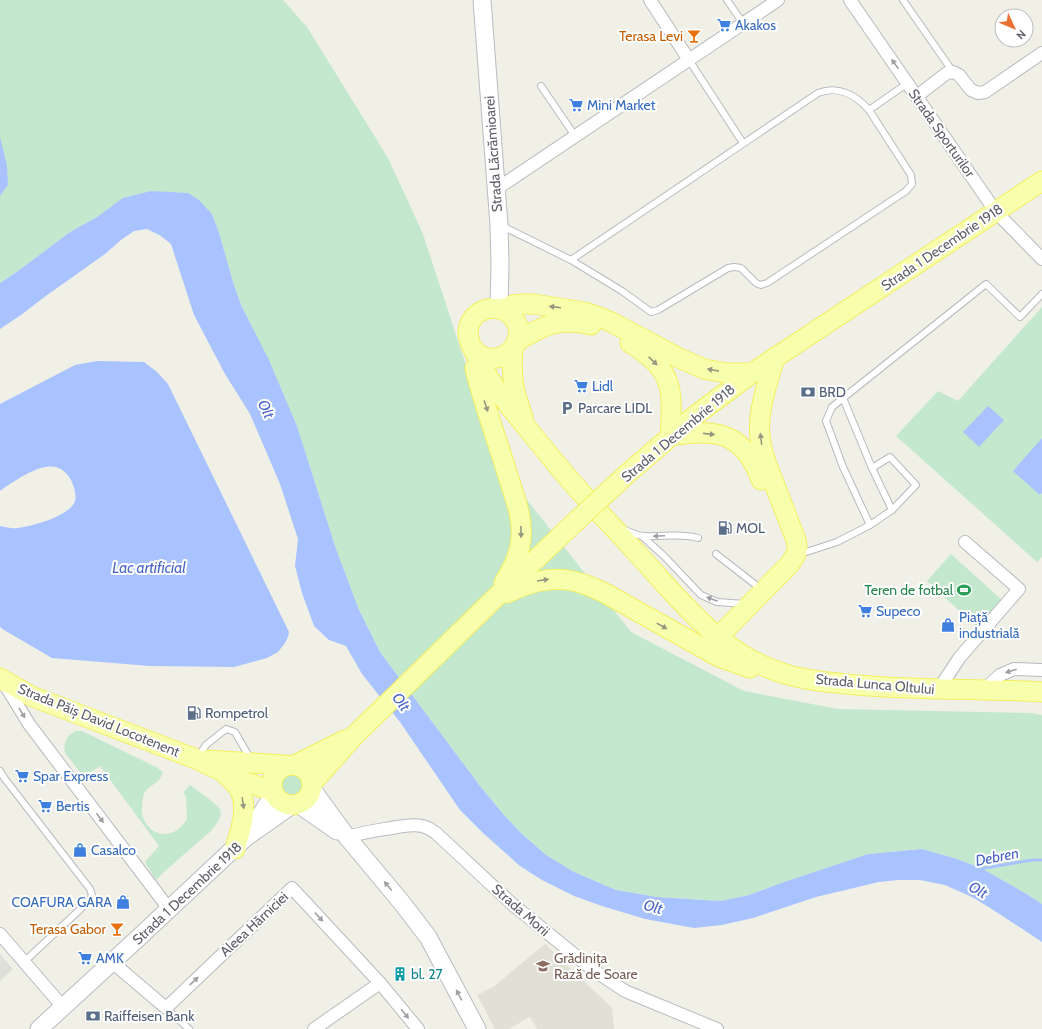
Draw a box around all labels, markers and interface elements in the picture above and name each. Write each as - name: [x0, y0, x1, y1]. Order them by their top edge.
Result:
- north arrow: [994, 8, 1034, 48]
- place label: Akakos: [735, 16, 776, 34]
- supermarket icon: Akakos: [716, 17, 732, 33]
- place label: Terasa Levi: [619, 27, 683, 45]
- text: N: [1013, 27, 1029, 43]
- bar icon: Terasa Levi: [686, 28, 702, 44]
- one-way arrow: [891, 59, 899, 70]
- street label: Strada Sporturilor: [905, 85, 980, 181]
- street label: Strada Lăcrămioarei: [480, 95, 506, 213]
- place label: Mini Market: [587, 96, 656, 114]
- supermarket icon: Mini Market: [568, 97, 584, 113]
- street label: Strada 1 Decembrie 1918: [878, 200, 1006, 294]
- one-way arrow: [549, 304, 561, 310]
- one-way arrow: [648, 356, 658, 365]
- one-way arrow: [707, 367, 719, 373]
- place label: Lidl: [592, 377, 614, 395]
- supermarket icon: Lidl: [573, 378, 589, 394]
- street label: Strada 1 Decembrie 1918: [617, 380, 739, 486]
- place label: BRD: [819, 383, 846, 401]
- bank icon: BRD: [800, 384, 816, 400]
- water label: Olt: [254, 397, 278, 422]
- place label: Parcare LIDL: [578, 399, 652, 417]
- parking icon: Parcare LIDL: [559, 400, 575, 416]
- one-way arrow: [484, 401, 490, 413]
- one-way arrow: [703, 431, 715, 437]
- one-way arrow: [757, 433, 764, 445]
- place label: MOL: [736, 519, 765, 537]
- fuel station icon: MOL: [717, 520, 733, 536]
- one-way arrow: [518, 526, 524, 539]
- one-way arrow: [653, 532, 665, 539]
- water label: Lac artificial: [112, 559, 186, 577]
- one-way arrow: [537, 577, 550, 583]
- place label: Teren de fotbal: [864, 581, 954, 599]
- sports icon: Teren de fotbal: [956, 582, 972, 598]
- one-way arrow: [706, 596, 718, 602]
- place label: Supeco: [876, 602, 921, 620]
- supermarket icon: Supeco: [857, 603, 873, 619]
- place label: Piață industrială: [959, 608, 1020, 642]
- shop icon: Piață industrială: [940, 617, 956, 633]
- one-way arrow: [656, 622, 668, 629]
- one-way arrow: [1004, 669, 1016, 675]
- street label: Strada Lunca Oltului: [815, 670, 935, 698]
- street label: Strada Păiș David Locotenent: [16, 679, 183, 761]
- water label: Olt: [388, 689, 414, 715]
- place label: Rompetrol: [205, 704, 269, 722]
- fuel station icon: Rompetrol: [186, 705, 202, 721]
- one-way arrow: [19, 707, 26, 719]
- place label: Spar Express: [33, 767, 109, 785]
- supermarket icon: Spar Express: [14, 768, 30, 784]
- place label: Bertis: [56, 797, 90, 815]
- one-way arrow: [239, 797, 246, 809]
- supermarket icon: Bertis: [37, 798, 53, 814]
- one-way arrow: [96, 812, 104, 823]
- street label: Strada 1 Decembrie 1918: [129, 838, 245, 948]
- place label: Casalco: [91, 841, 136, 859]
- shop icon: Casalco: [72, 842, 88, 858]
- water label: Debren: [974, 844, 1020, 870]
- water label: Olt: [966, 878, 991, 903]
- street label: Strada Morii: [488, 880, 554, 940]
- one-way arrow: [383, 881, 392, 892]
- street label: Aleea Hărniciei: [216, 888, 292, 960]
- place label: COAFURA GARA: [12, 893, 112, 911]
- shop icon: COAFURA GARA: [115, 894, 131, 910]
- water label: Olt: [642, 896, 665, 918]
- one-way arrow: [314, 912, 323, 922]
- place label: Terasa Gabor: [30, 920, 107, 938]
- bar icon: Terasa Gabor: [109, 921, 125, 937]
- place label: AMK: [96, 949, 124, 967]
- place label: Grădinița Rază de Soare: [554, 949, 638, 983]
- supermarket icon: AMK: [77, 950, 93, 966]
- school or university icon: Grădinița Rază de Soare: [535, 958, 551, 974]
- place label: bl. 27: [411, 965, 443, 983]
- building icon: bl. 27: [392, 966, 408, 982]
- one-way arrow: [189, 977, 199, 986]
- one-way arrow: [455, 989, 462, 1000]
- place label: Raiffeisen Bank: [104, 1007, 195, 1025]
- bank icon: Raiffeisen Bank: [85, 1008, 101, 1024]
- one-way arrow: [401, 1008, 410, 1019]

